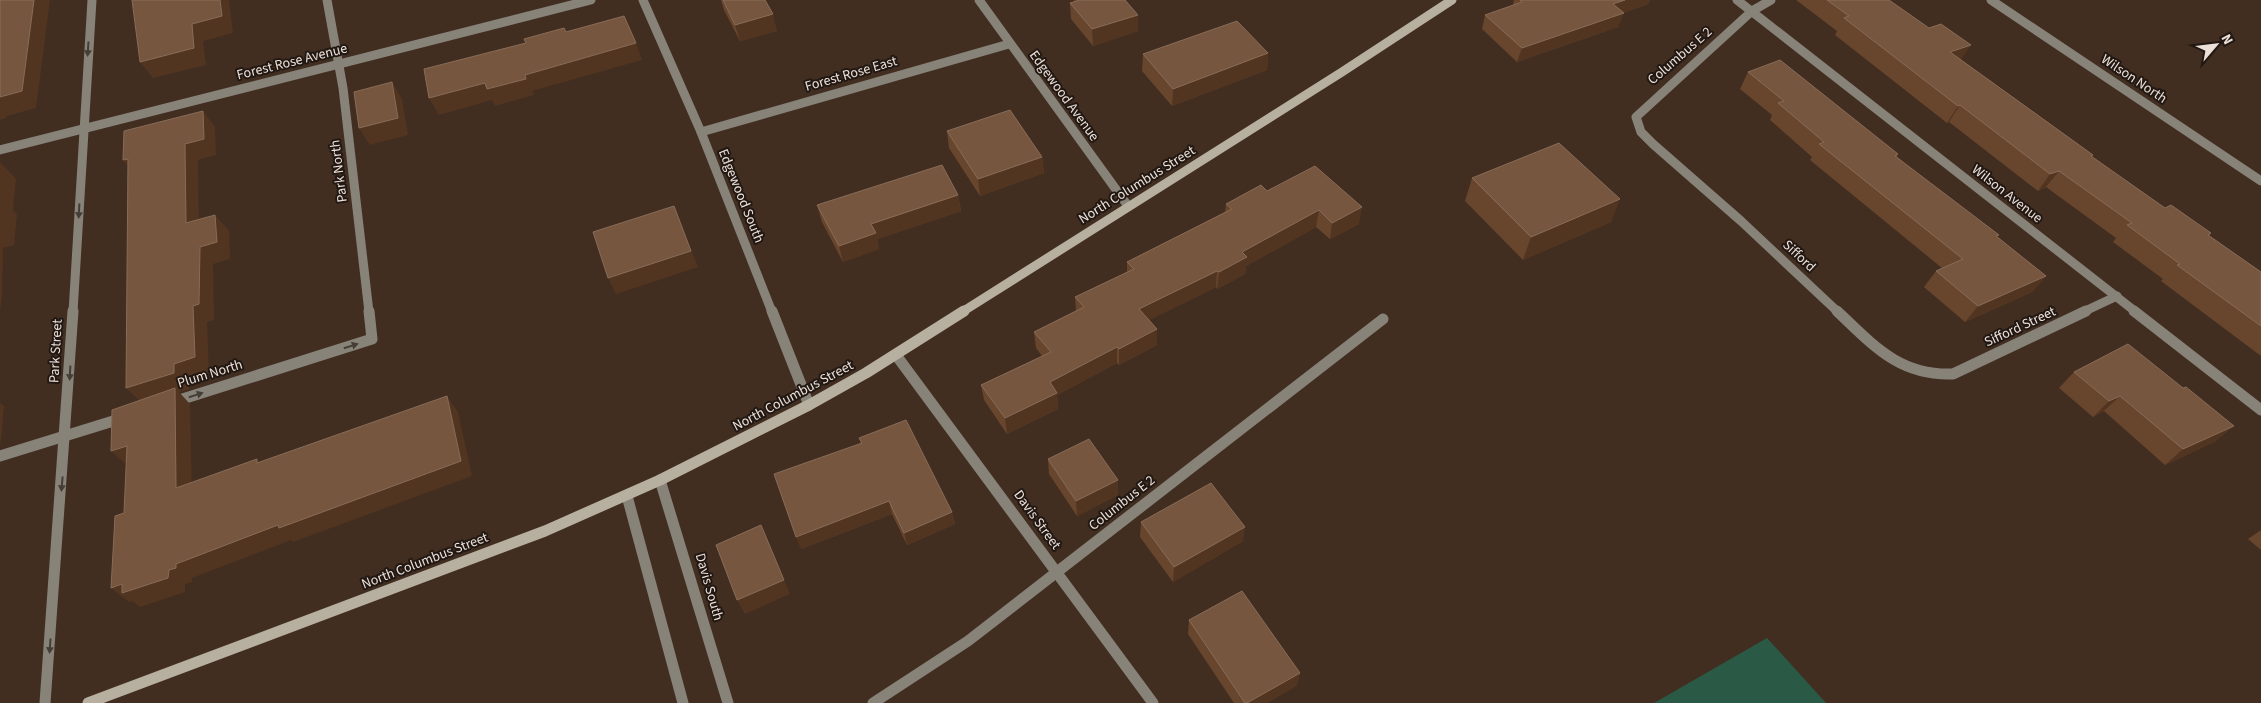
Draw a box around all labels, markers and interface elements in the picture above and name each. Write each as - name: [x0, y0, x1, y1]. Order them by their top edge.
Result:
- north arrow: [2191, 20, 2241, 70]
- street label: Columbus E 2: [1643, 22, 1717, 90]
- text: N: [2216, 31, 2238, 48]
- street label: Forest Rose Avenue: [235, 39, 349, 85]
- one-way arrow: [84, 41, 92, 57]
- street label: Edgewood Avenue: [1024, 47, 1104, 146]
- street label: Wilson North: [2097, 50, 2171, 108]
- street label: Forest Rose East: [803, 51, 900, 97]
- street label: Park North: [325, 139, 353, 203]
- street label: North Columbus Street: [1075, 141, 1199, 229]
- street label: Edgewood South: [713, 146, 769, 246]
- street label: Wilson Avenue: [1967, 160, 2047, 228]
- one-way arrow: [74, 203, 82, 219]
- street label: Sifford: [1778, 235, 1820, 277]
- street label: Sifford Street: [1981, 302, 2059, 352]
- street label: Park Street: [44, 318, 68, 384]
- one-way arrow: [344, 341, 359, 349]
- street label: Plum North: [175, 355, 245, 393]
- street label: North Columbus Street: [729, 356, 857, 436]
- one-way arrow: [65, 365, 73, 381]
- one-way arrow: [189, 390, 204, 398]
- street label: Columbus E 2: [1085, 471, 1160, 535]
- one-way arrow: [58, 476, 66, 492]
- street label: Davis Street: [1009, 486, 1066, 554]
- street label: North Columbus Street: [359, 528, 491, 594]
- street label: Davis South: [690, 551, 728, 623]
- one-way arrow: [45, 638, 53, 654]

